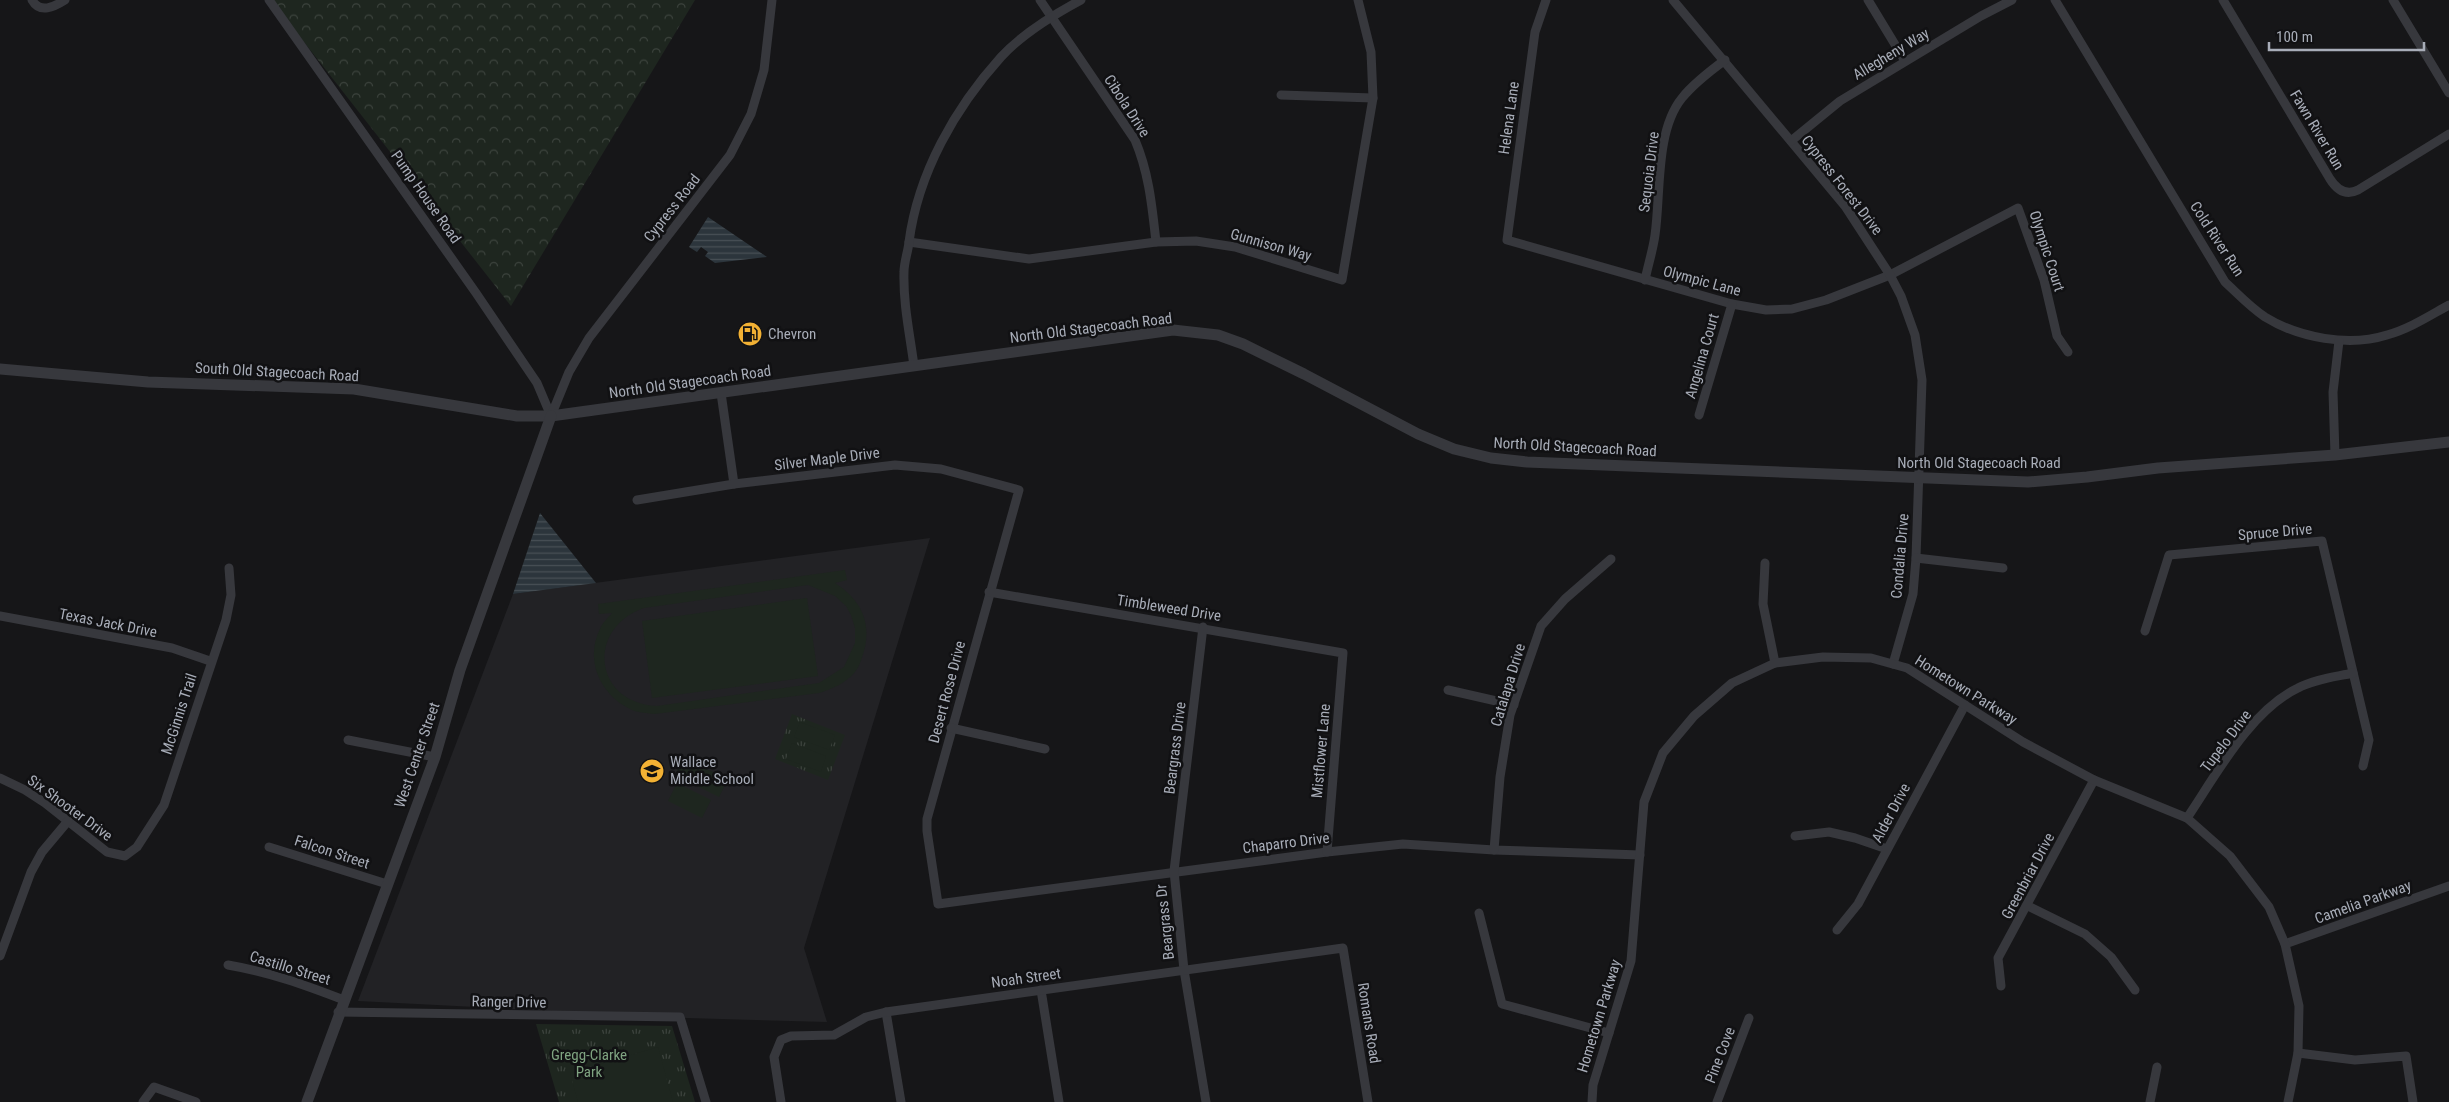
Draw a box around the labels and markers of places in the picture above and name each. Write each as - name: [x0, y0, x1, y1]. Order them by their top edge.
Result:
- fuel station icon: Chevron: [737, 321, 763, 347]
- place label: Chevron: [768, 325, 816, 343]
- place label: Wallace Middle School: [670, 753, 754, 788]
- school or university icon: Wallace Middle School: [639, 758, 665, 784]

